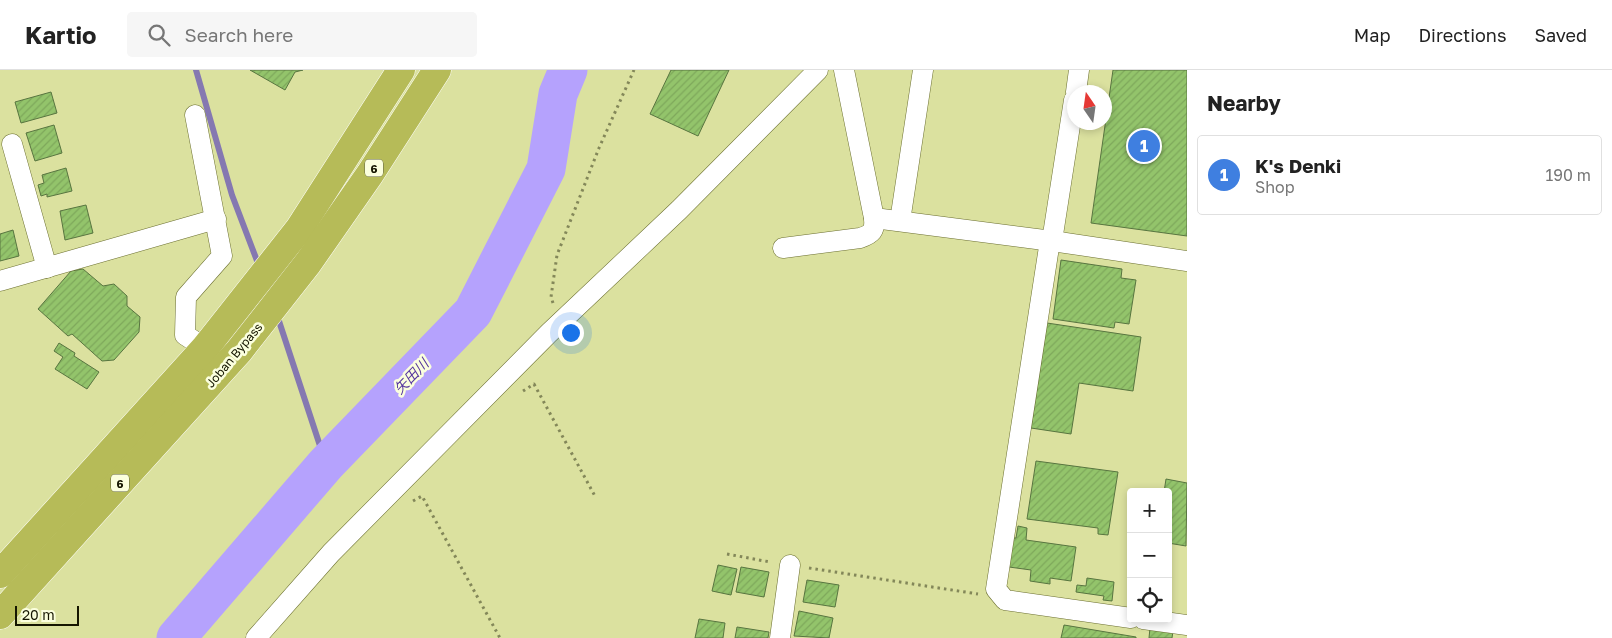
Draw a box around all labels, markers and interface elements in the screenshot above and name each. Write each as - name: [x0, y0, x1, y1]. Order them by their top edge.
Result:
- search box: [127, 12, 477, 57]
- text: Kartio: [25, 20, 97, 49]
- icon: search: [145, 21, 173, 49]
- text: Search here: [185, 23, 293, 46]
- text: Map: [1354, 24, 1390, 46]
- text: Directions: [1418, 24, 1506, 46]
- text: Saved: [1534, 24, 1587, 46]
- north arrow: [1067, 85, 1112, 130]
- text: Nearby: [1207, 90, 1281, 116]
- pin: 1: [1128, 127, 1160, 165]
- text: K's Denki: [1255, 154, 1341, 177]
- road number: 6: [365, 160, 383, 176]
- text: 1: [1220, 165, 1228, 185]
- text: 190 m: [1545, 165, 1591, 185]
- text: Shop: [1255, 177, 1295, 197]
- street label: Joban Bypass: [203, 320, 265, 390]
- your location: [558, 320, 584, 346]
- water label: 矢田川: [390, 354, 433, 397]
- road number: 6: [111, 474, 129, 492]
- map controls: [1127, 488, 1172, 623]
- button: +: [1127, 488, 1172, 533]
- button: −: [1127, 533, 1172, 578]
- button: locate: [1127, 578, 1172, 623]
- scale bar: [15, 603, 79, 626]
- text: 20 m: [22, 606, 55, 623]

